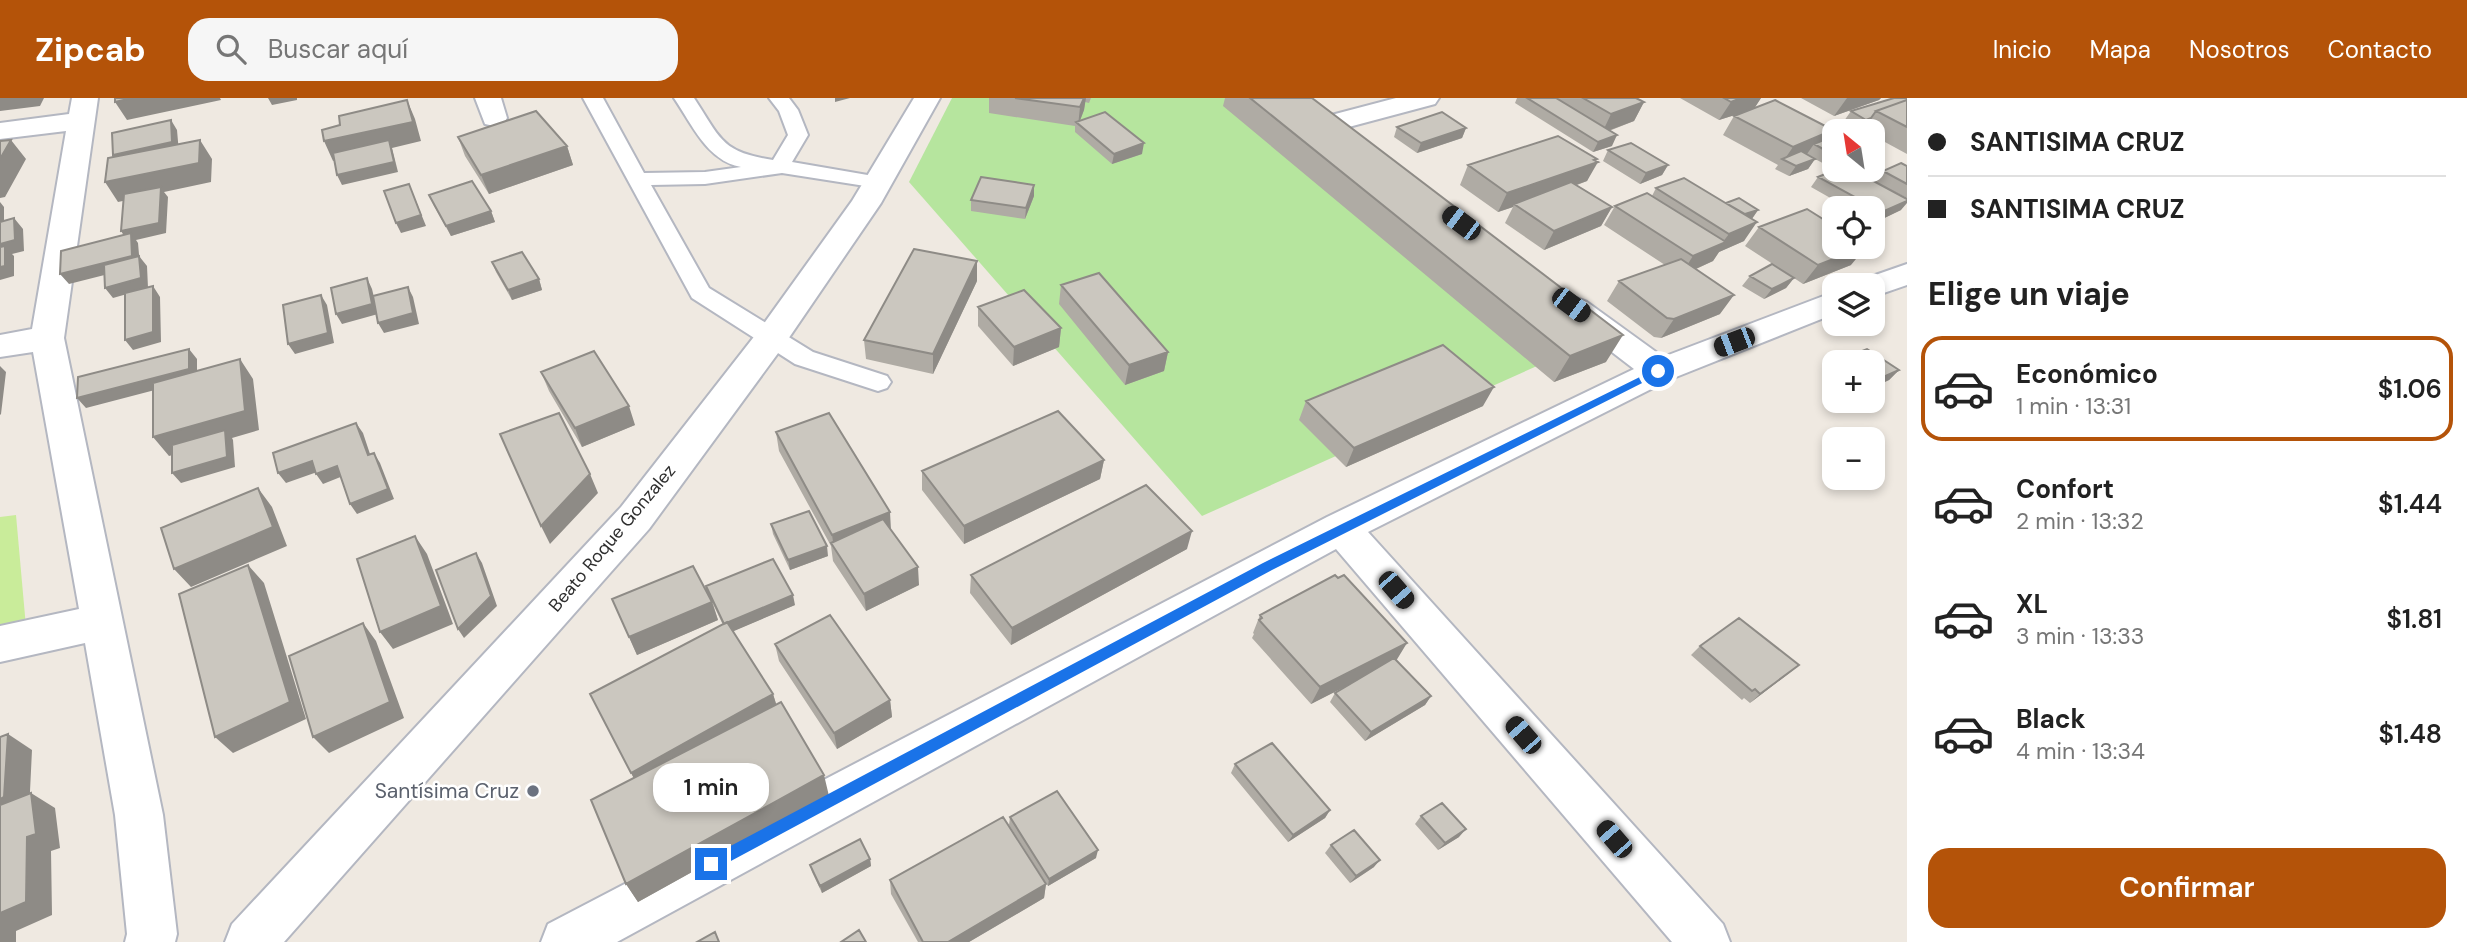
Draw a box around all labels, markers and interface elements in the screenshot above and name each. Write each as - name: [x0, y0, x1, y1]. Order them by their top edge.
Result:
- search box: [188, 18, 678, 81]
- text: Zipcab: [35, 28, 146, 71]
- icon: search: [212, 30, 250, 68]
- text: Buscar aquí: [268, 32, 408, 66]
- text: Inicio: [1993, 34, 2052, 65]
- text: Mapa: [2090, 34, 2151, 65]
- text: Nosotros: [2189, 34, 2290, 65]
- text: Contacto: [2328, 34, 2432, 65]
- north arrow: [1822, 119, 1885, 182]
- map controls: [1822, 119, 1885, 490]
- text: SANTISIMA CRUZ: [1970, 125, 2184, 159]
- text: SANTISIMA CRUZ: [1970, 192, 2184, 226]
- button: locate: [1822, 196, 1885, 259]
- car: [1438, 202, 1485, 244]
- button: layers: [1822, 273, 1885, 336]
- text: Elige un viaje: [1928, 273, 2130, 315]
- car: [1548, 284, 1595, 326]
- car: [1711, 325, 1758, 359]
- button: +: [1822, 350, 1885, 413]
- route start: [1642, 355, 1674, 387]
- icon: car: [1932, 357, 1995, 420]
- text: Económico: [2016, 357, 2158, 391]
- text: $1.06: [2378, 372, 2442, 406]
- text: 1 min · 13:31: [2016, 391, 2131, 421]
- button: −: [1822, 427, 1885, 490]
- street label: Beato Roque Gonzalez: [543, 459, 681, 617]
- icon: car: [1932, 472, 1995, 535]
- text: Confort: [2016, 472, 2114, 506]
- text: $1.44: [2378, 487, 2442, 521]
- text: 2 min · 13:32: [2016, 506, 2144, 536]
- car: [1375, 567, 1418, 613]
- icon: car: [1932, 587, 1995, 650]
- text: XL: [2016, 587, 2048, 621]
- text: $1.81: [2387, 602, 2442, 636]
- text: 3 min · 13:33: [2016, 621, 2144, 651]
- icon: car: [1932, 702, 1995, 765]
- text: Black: [2016, 702, 2086, 736]
- car: [1502, 712, 1545, 758]
- text: $1.48: [2378, 717, 2442, 751]
- text: 4 min · 13:34: [2016, 736, 2145, 766]
- callout: 1 min: [653, 762, 769, 812]
- text: 1 min: [684, 772, 738, 802]
- place label: Santísima Cruz: [375, 777, 519, 805]
- marker: Santísima Cruz: [525, 783, 541, 799]
- car: [1593, 816, 1636, 862]
- route end: [695, 848, 727, 880]
- button: Confirmar: [1928, 848, 2446, 928]

